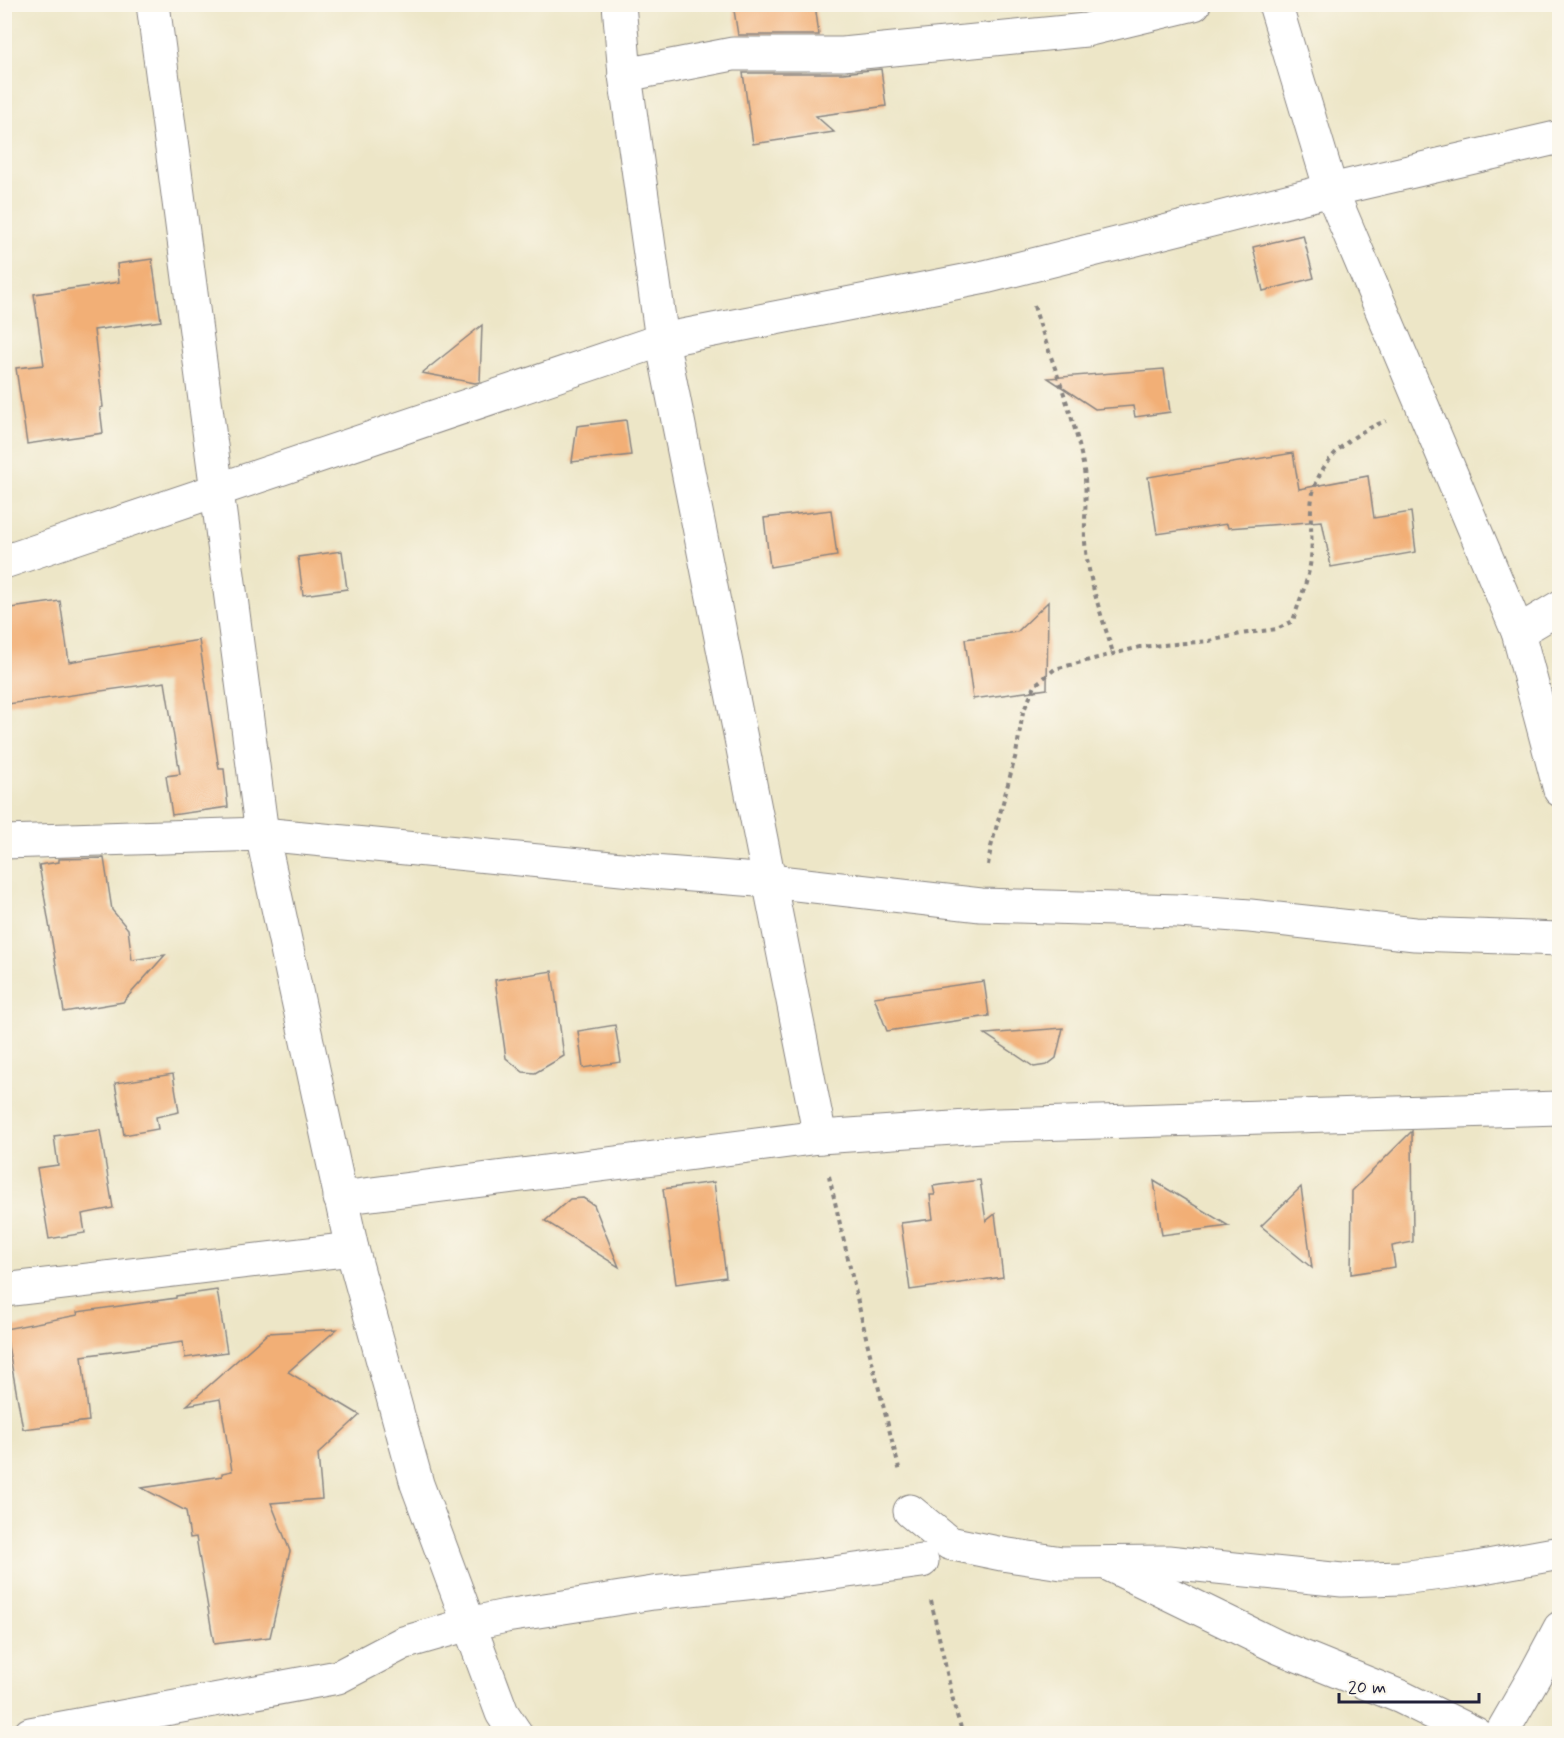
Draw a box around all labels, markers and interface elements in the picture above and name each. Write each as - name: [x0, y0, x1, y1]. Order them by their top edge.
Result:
- scale bar: [1339, 1666, 1478, 1704]
- text: 20 m: [1348, 1676, 1386, 1700]

